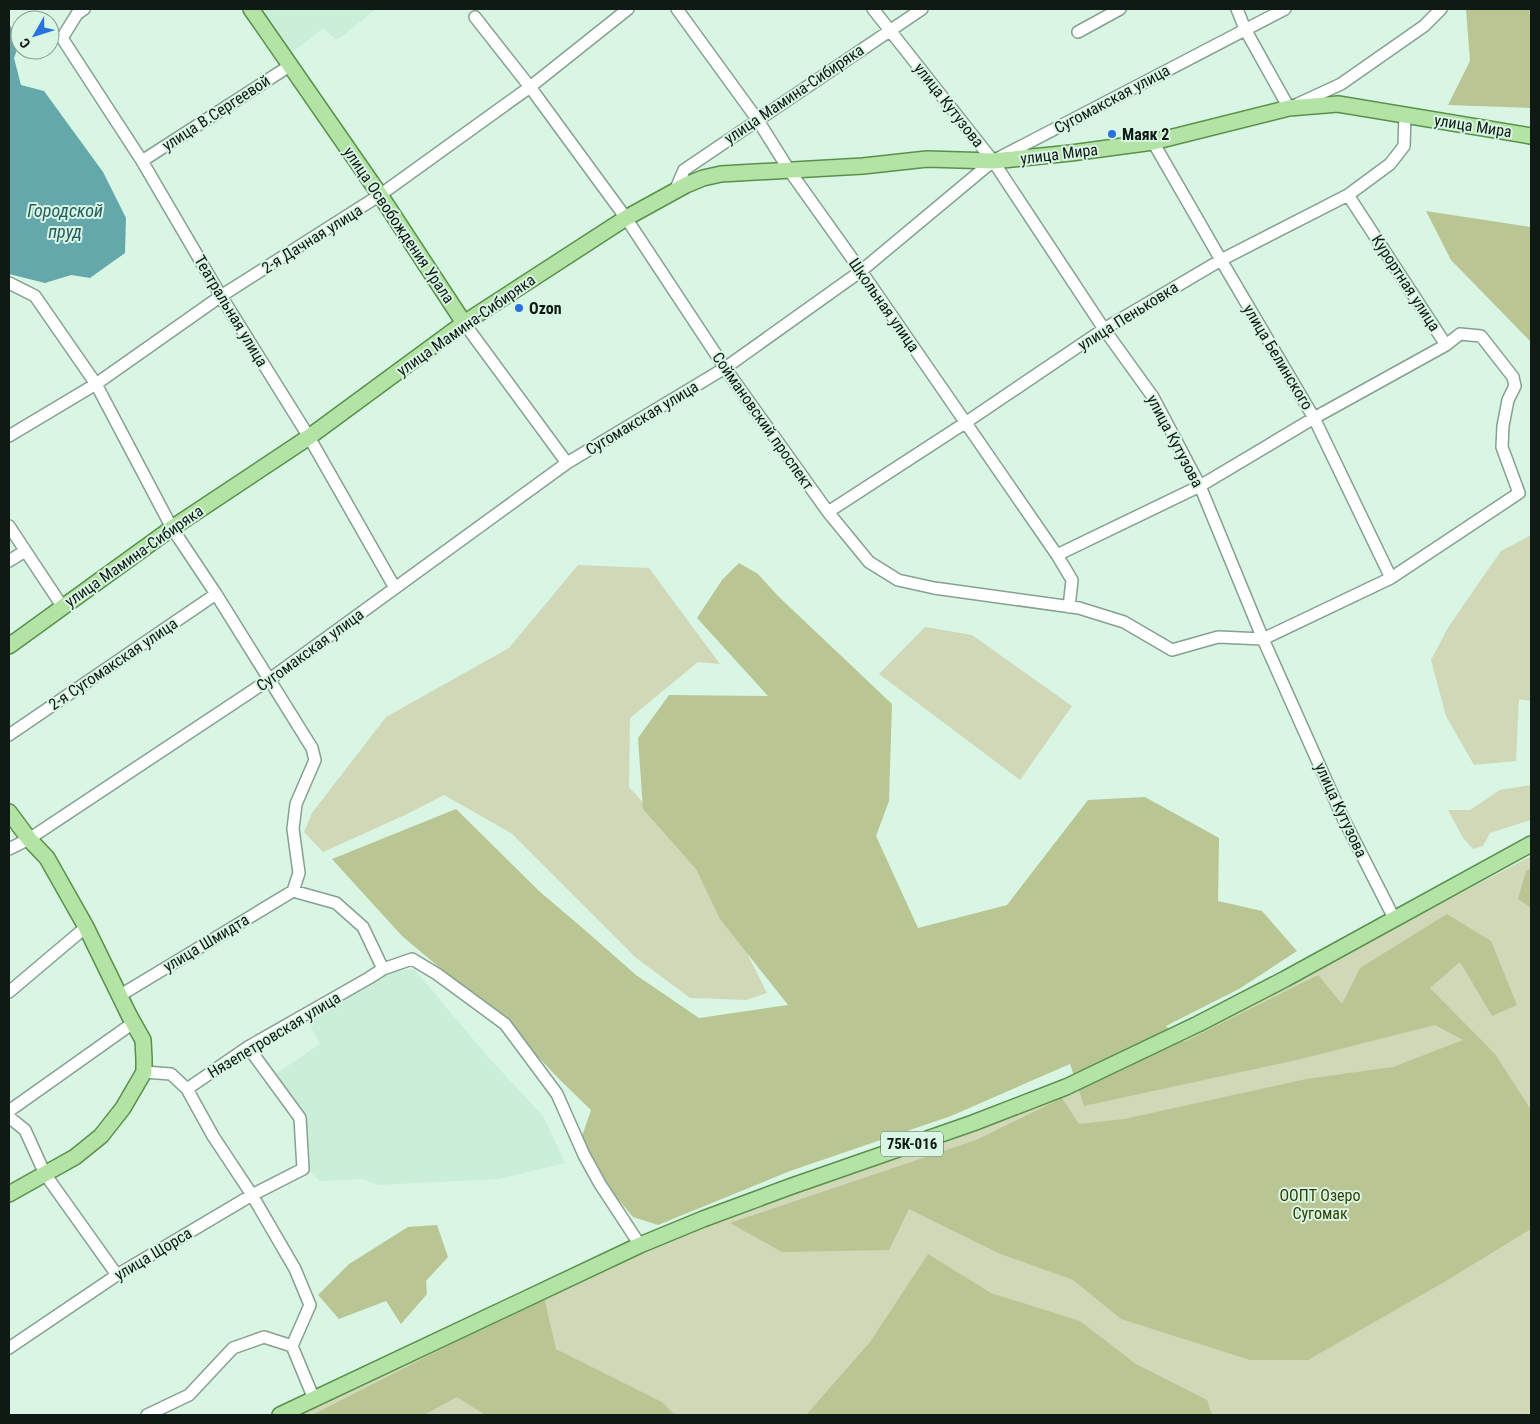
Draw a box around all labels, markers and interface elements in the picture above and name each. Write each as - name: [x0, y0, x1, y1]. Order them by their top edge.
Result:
- north arrow: [10, 10, 60, 60]
- text: С: [16, 35, 34, 51]
- street label: улица Мамина-Сибиряка: [721, 40, 867, 148]
- street label: улица Кутузова: [910, 59, 988, 151]
- street label: Сугомакская улица: [1051, 61, 1173, 137]
- street label: улица В.Сергеевой: [158, 71, 274, 155]
- street label: улица Мира: [1433, 111, 1513, 141]
- place label: Маяк 2: [1122, 125, 1169, 144]
- marker: Маяк 2: [1106, 128, 1118, 140]
- street label: улица Мира: [1019, 140, 1099, 168]
- street label: улица Освобождения Урала: [339, 143, 459, 307]
- water label: Городской пруд: [27, 200, 103, 242]
- street label: 2-я Дачная улица: [258, 200, 366, 278]
- street label: Курортная улица: [1368, 231, 1444, 335]
- street label: Театральная улица: [190, 252, 272, 370]
- street label: Школьная улица: [845, 254, 923, 356]
- street label: улица Мамина-Сибиряка: [393, 270, 539, 380]
- street label: улица Пеньковка: [1074, 278, 1182, 354]
- place label: Ozon: [529, 299, 562, 318]
- street label: улица Белинского: [1239, 301, 1317, 413]
- marker: Ozon: [513, 302, 525, 314]
- street label: Соймановский проспект: [708, 348, 818, 494]
- street label: Сугомакская улица: [582, 377, 702, 459]
- street label: улица Кутузова: [1143, 391, 1207, 491]
- street label: улица Мамина-Сибиряка: [61, 501, 207, 611]
- street label: Сугомакская улица: [253, 605, 367, 695]
- street label: 2-я Сугомакская улица: [45, 614, 181, 714]
- street label: улица Кутузова: [1311, 760, 1371, 860]
- street label: улица Шмидта: [160, 910, 252, 976]
- street label: Нязепетровская улица: [204, 988, 344, 1082]
- road number: 75К-016: [881, 1132, 943, 1156]
- park label: ООПТ Озеро Сугомак: [1279, 1186, 1361, 1223]
- street label: улица Щорса: [111, 1223, 195, 1285]

